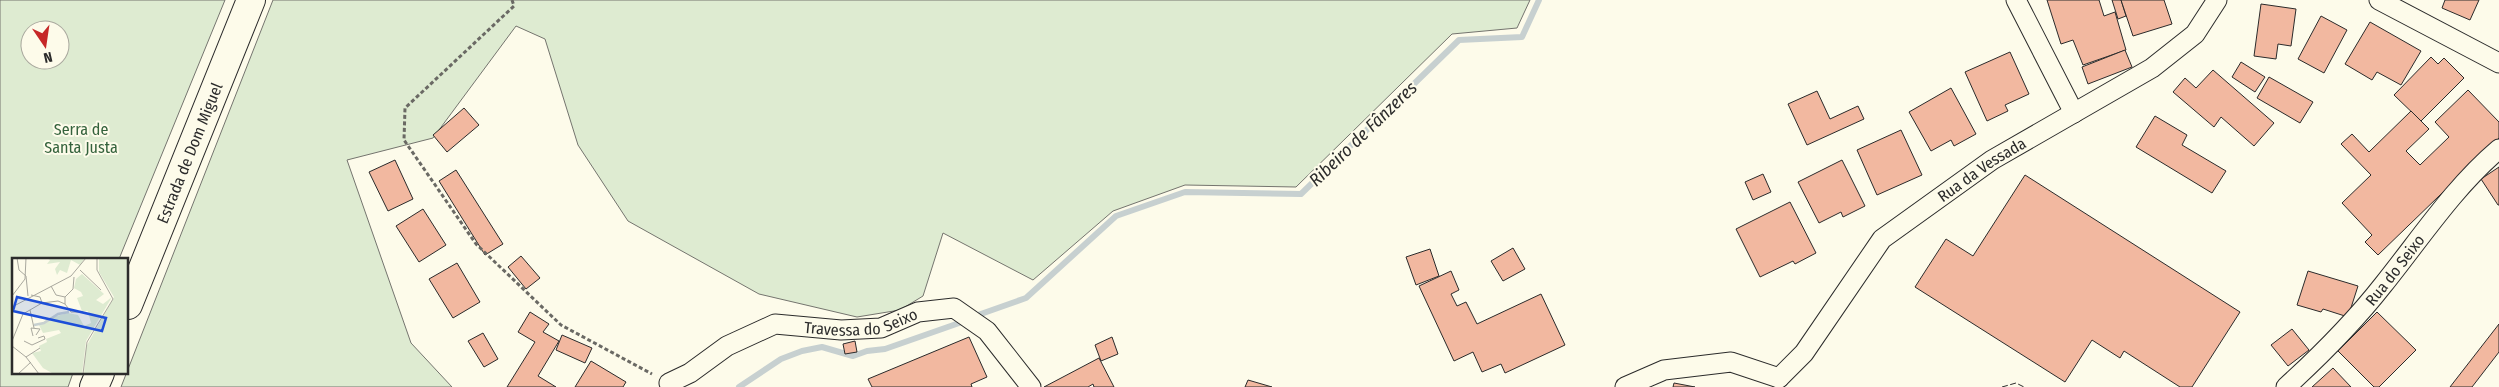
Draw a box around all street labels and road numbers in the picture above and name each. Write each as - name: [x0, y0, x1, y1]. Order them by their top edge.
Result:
- street label: Estrada de Dom Miguel: [153, 80, 227, 226]
- street label: Rua da Vessada: [1934, 134, 2029, 206]
- street label: Rua do Seixo: [2361, 231, 2428, 309]
- street label: Travessa do Seixo: [803, 304, 920, 340]

